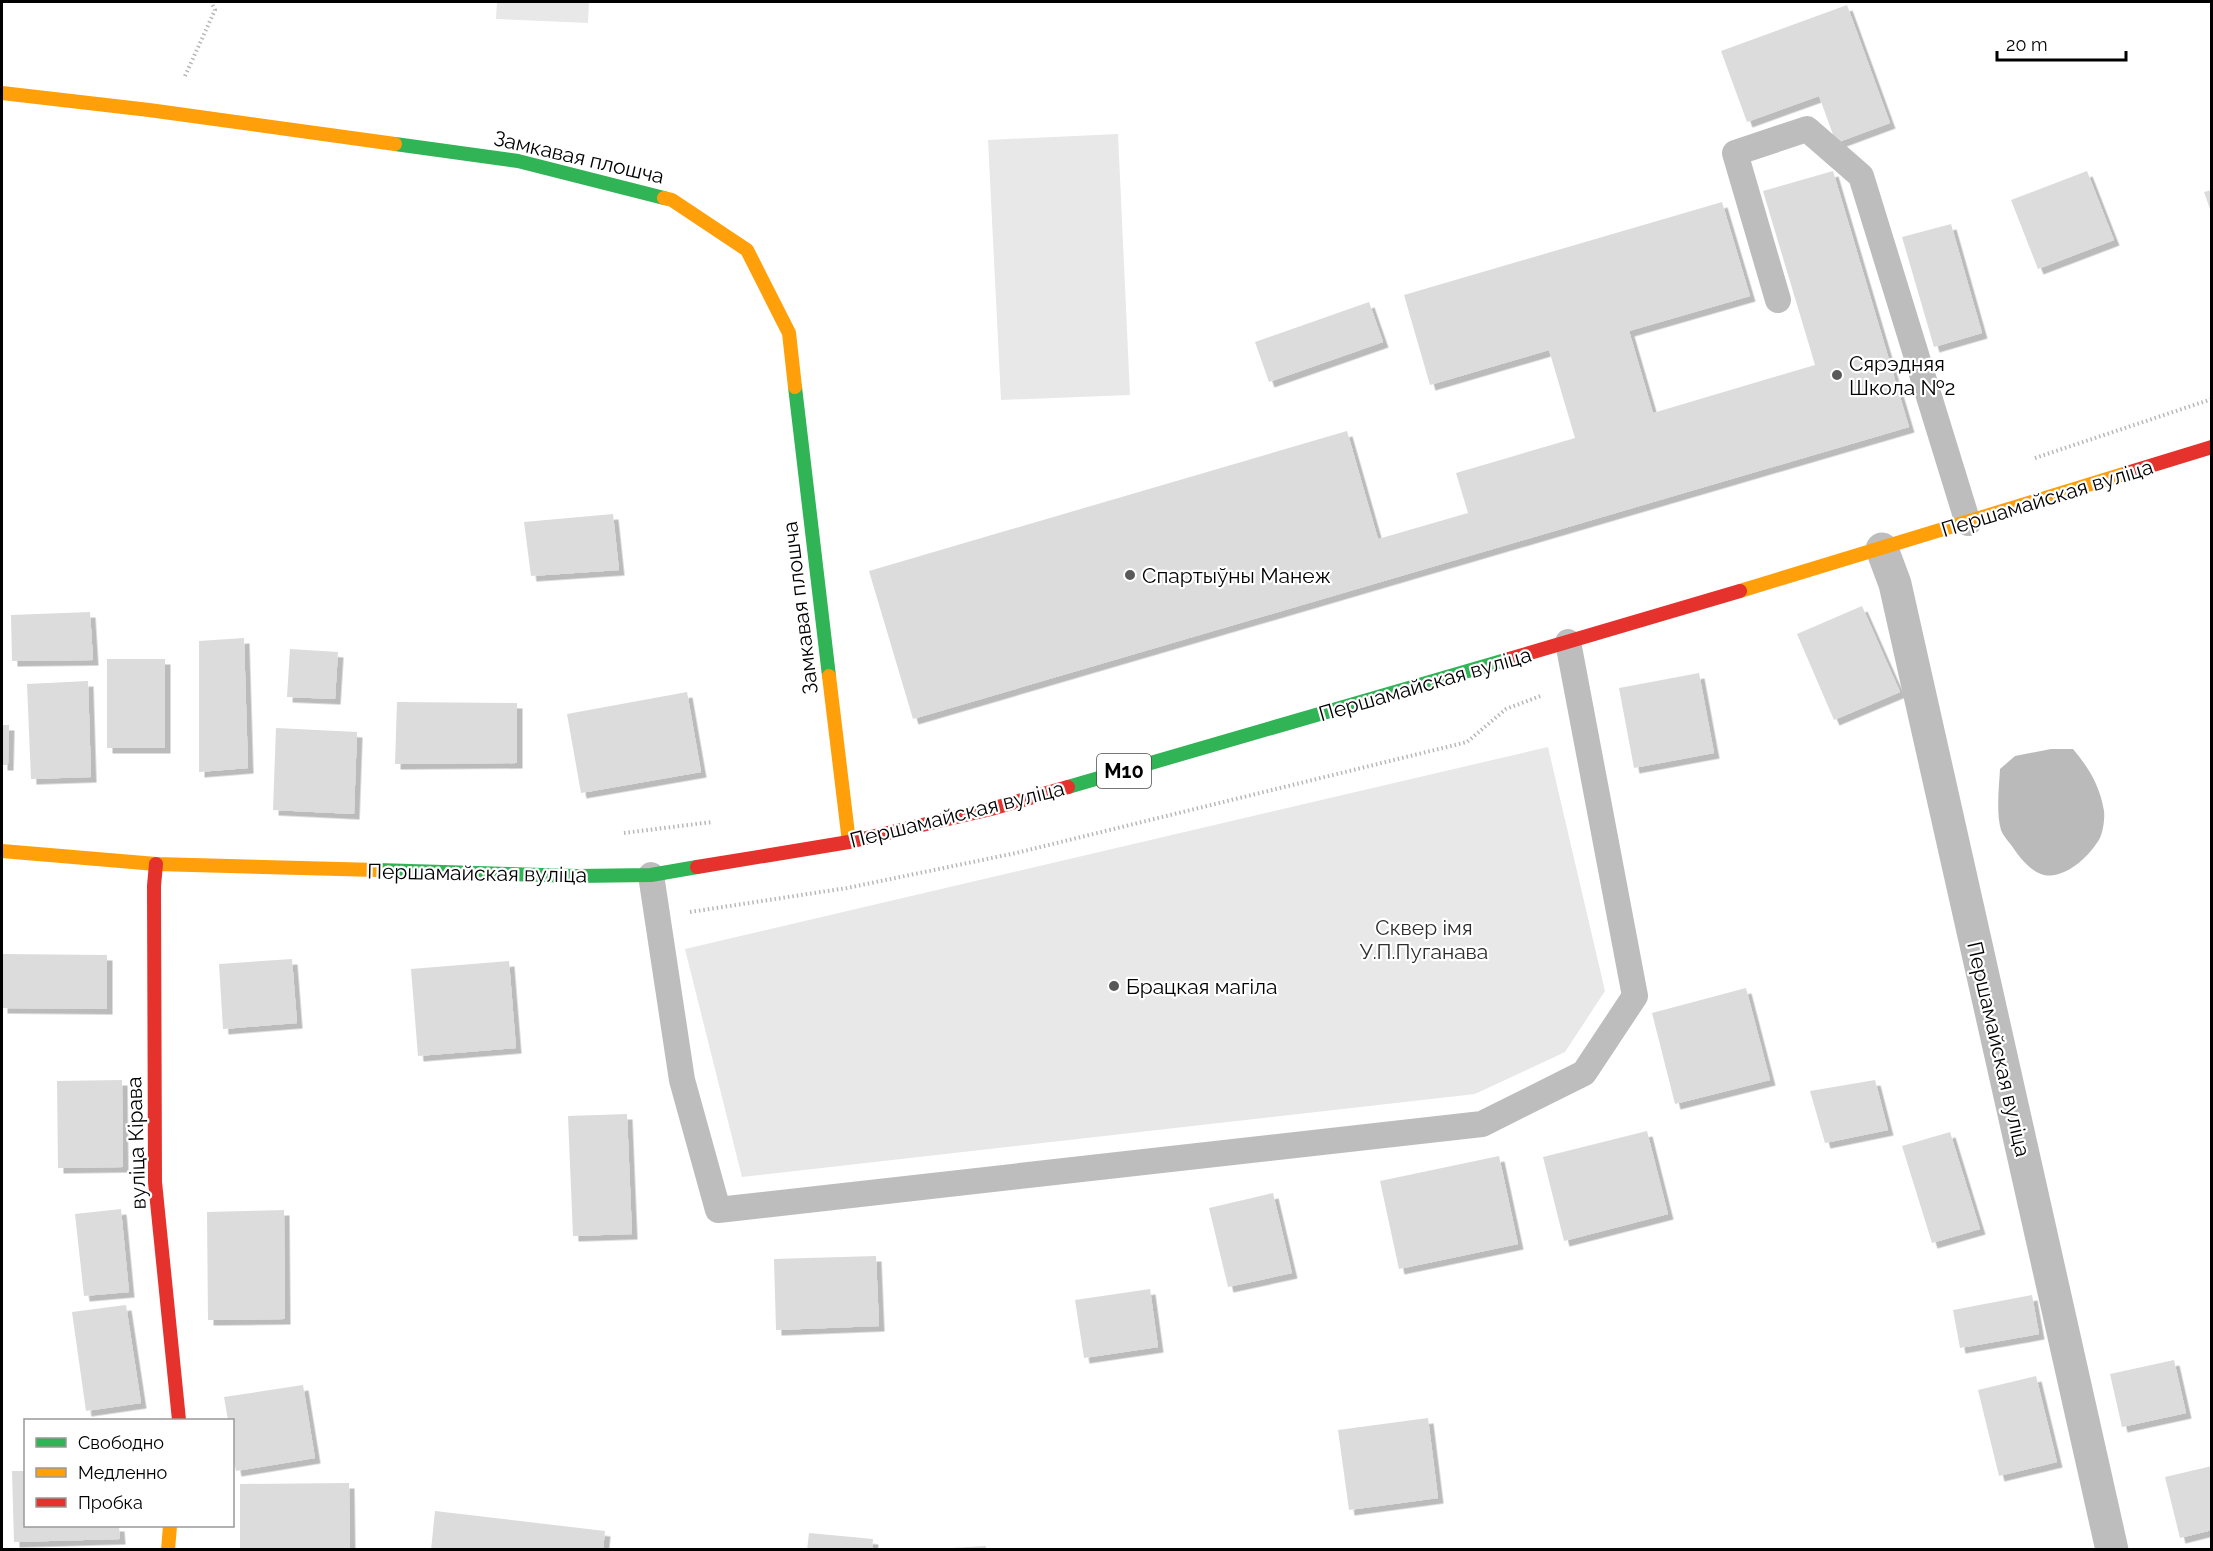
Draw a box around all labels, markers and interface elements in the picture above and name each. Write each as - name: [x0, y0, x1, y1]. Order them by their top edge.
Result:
- scale bar: [1997, 24, 2126, 62]
- text: 20 m: [2006, 34, 2048, 55]
- street label: Замкавая плошча: [491, 125, 667, 189]
- place label: Сярэдняя Школа №2: [1849, 351, 1955, 400]
- marker: Сярэдняя Школа №2: [1830, 368, 1844, 382]
- street label: Першамайская вуліца: [1938, 454, 2156, 542]
- street label: Замкавая плошча: [777, 520, 823, 696]
- place label: Спартыўны Манеж: [1142, 563, 1331, 588]
- marker: Спартыўны Манеж: [1123, 568, 1137, 582]
- street label: Першамайская вуліца: [1316, 642, 1534, 726]
- road number: М10: [1097, 754, 1151, 788]
- street label: Першамайская вуліца: [847, 775, 1067, 853]
- street label: Першамайская вуліца: [367, 859, 587, 887]
- park label: Сквер імя У.П.Пуганава: [1360, 915, 1488, 964]
- street label: Першамайская вуліца: [1962, 939, 2036, 1159]
- place label: Брацкая магіла: [1126, 974, 1277, 999]
- marker: Брацкая магіла: [1107, 979, 1121, 993]
- street label: вуліца Кірава: [121, 1076, 151, 1210]
- legend: [24, 1419, 234, 1527]
- text: Свободно: [78, 1432, 164, 1453]
- text: Медленно: [78, 1462, 167, 1483]
- text: Пробка: [78, 1492, 143, 1513]

